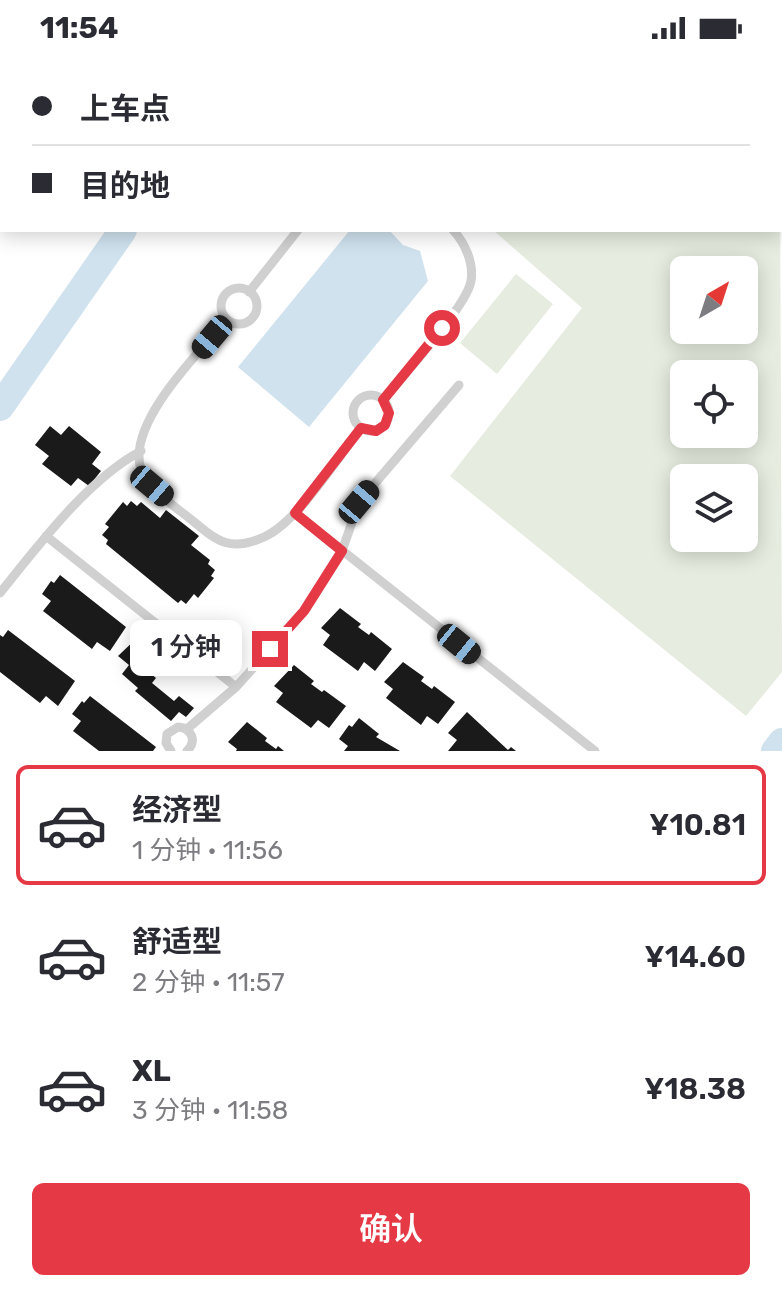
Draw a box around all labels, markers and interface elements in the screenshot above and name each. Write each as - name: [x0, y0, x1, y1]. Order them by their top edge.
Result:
- text: 11:54: [40, 10, 118, 46]
- text: 上车点: [80, 91, 170, 127]
- text: 目的地: [80, 168, 170, 204]
- north arrow: [670, 256, 758, 344]
- map controls: [670, 256, 758, 552]
- route start: [424, 310, 460, 346]
- car: [187, 311, 237, 363]
- button: locate: [670, 360, 758, 448]
- car: [126, 461, 178, 511]
- button: layers: [670, 464, 758, 552]
- car: [334, 476, 384, 528]
- car: [433, 620, 485, 668]
- callout: 1 分钟: [130, 621, 242, 677]
- route end: [252, 631, 288, 667]
- text: 1 分钟: [151, 632, 221, 663]
- icon: car: [36, 789, 108, 861]
- text: 经济型: [132, 792, 222, 828]
- text: ¥10.81: [649, 807, 746, 843]
- text: 1 分钟 · 11:56: [132, 835, 283, 866]
- icon: car: [36, 921, 108, 993]
- text: 舒适型: [132, 924, 222, 960]
- text: ¥14.60: [645, 939, 746, 975]
- text: 2 分钟 · 11:57: [132, 967, 285, 998]
- icon: car: [36, 1053, 108, 1125]
- text: XL: [132, 1053, 171, 1089]
- text: ¥18.38: [644, 1071, 746, 1107]
- text: 3 分钟 · 11:58: [132, 1095, 288, 1126]
- button: 确认: [32, 1183, 750, 1275]

